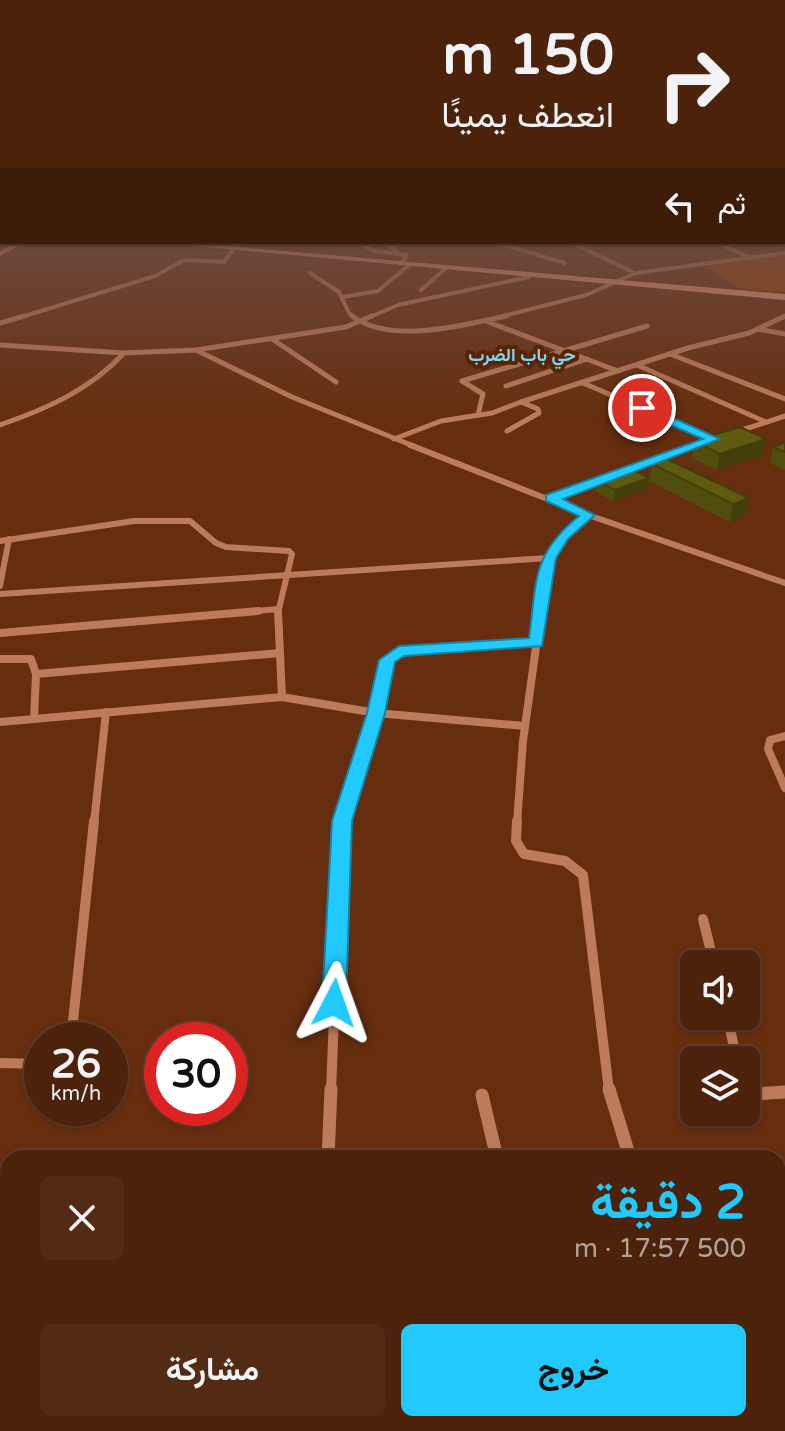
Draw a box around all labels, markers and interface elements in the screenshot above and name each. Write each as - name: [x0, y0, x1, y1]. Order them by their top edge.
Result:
- text: 150 m: [443, 22, 614, 89]
- icon: right: [642, 32, 746, 136]
- text: انعطف يمينًا: [441, 94, 614, 137]
- icon: left: [658, 184, 702, 228]
- text: ثم: [718, 186, 746, 223]
- district label: حي باب الضرب: [468, 344, 576, 370]
- pin: [608, 374, 676, 442]
- icon: arrive: [620, 386, 664, 430]
- map controls: [680, 950, 760, 1126]
- button: sound: [680, 950, 760, 1030]
- position arrow: [292, 961, 376, 1045]
- speed limit sign: 30: [144, 1022, 248, 1126]
- text: 26: [51, 1040, 101, 1088]
- button: layers: [680, 1046, 760, 1126]
- text: km/h: [51, 1082, 101, 1106]
- text: 2 دقيقة: [590, 1174, 746, 1232]
- button: close: [40, 1176, 124, 1260]
- text: 500 m · 17:57: [574, 1233, 746, 1264]
- button: مشاركة: [40, 1324, 385, 1416]
- button: خروج: [401, 1324, 746, 1416]

